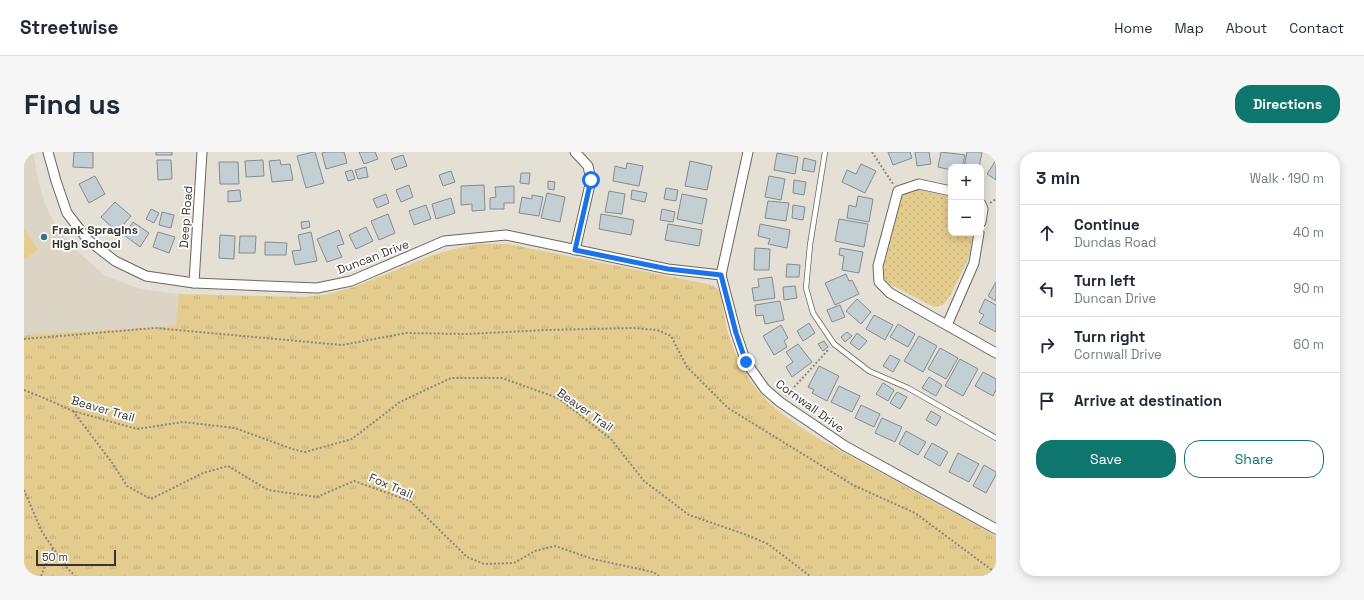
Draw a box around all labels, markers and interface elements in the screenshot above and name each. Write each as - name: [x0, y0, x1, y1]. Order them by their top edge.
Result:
- text: Streetwise: [20, 15, 119, 40]
- text: Home: [1114, 19, 1152, 37]
- text: Map: [1174, 19, 1204, 37]
- text: About: [1226, 19, 1267, 37]
- text: Contact: [1289, 19, 1344, 37]
- button: Directions: [1235, 85, 1340, 123]
- text: Find us: [24, 86, 121, 122]
- map controls: [948, 164, 984, 236]
- button: +: [948, 164, 984, 200]
- text: 3 min: [1036, 167, 1080, 189]
- text: Walk · 190 m: [1250, 170, 1324, 187]
- route start: [582, 171, 600, 189]
- street label: Deep Road: [176, 185, 196, 249]
- button: −: [948, 200, 984, 236]
- text: Continue: [1074, 215, 1140, 234]
- place label: Frank Spragins High School: [52, 222, 138, 252]
- icon: ahead: [1036, 222, 1058, 244]
- text: 40 m: [1293, 224, 1324, 241]
- marker: Frank Spragins High School: [39, 232, 49, 242]
- text: Dundas Road: [1074, 234, 1156, 251]
- street label: Duncan Drive: [335, 236, 411, 278]
- text: Turn left: [1074, 271, 1136, 290]
- icon: left: [1036, 278, 1058, 300]
- text: 90 m: [1293, 280, 1324, 297]
- text: Duncan Drive: [1074, 290, 1156, 307]
- text: Turn right: [1074, 327, 1145, 346]
- icon: right: [1036, 334, 1058, 356]
- text: 60 m: [1293, 336, 1324, 353]
- text: Cornwall Drive: [1074, 346, 1162, 363]
- route end: [737, 353, 755, 371]
- street label: Cornwall Drive: [773, 376, 847, 436]
- street label: Beaver Trail: [554, 385, 616, 435]
- icon: arrive: [1036, 390, 1058, 412]
- text: Arrive at destination: [1074, 391, 1222, 410]
- street label: Beaver Trail: [69, 392, 137, 426]
- button: Save: [1036, 440, 1176, 478]
- button: Share: [1184, 440, 1324, 478]
- street label: Fox Trail: [366, 470, 416, 502]
- scale bar: [36, 548, 116, 567]
- text: 50 m: [42, 550, 68, 564]

